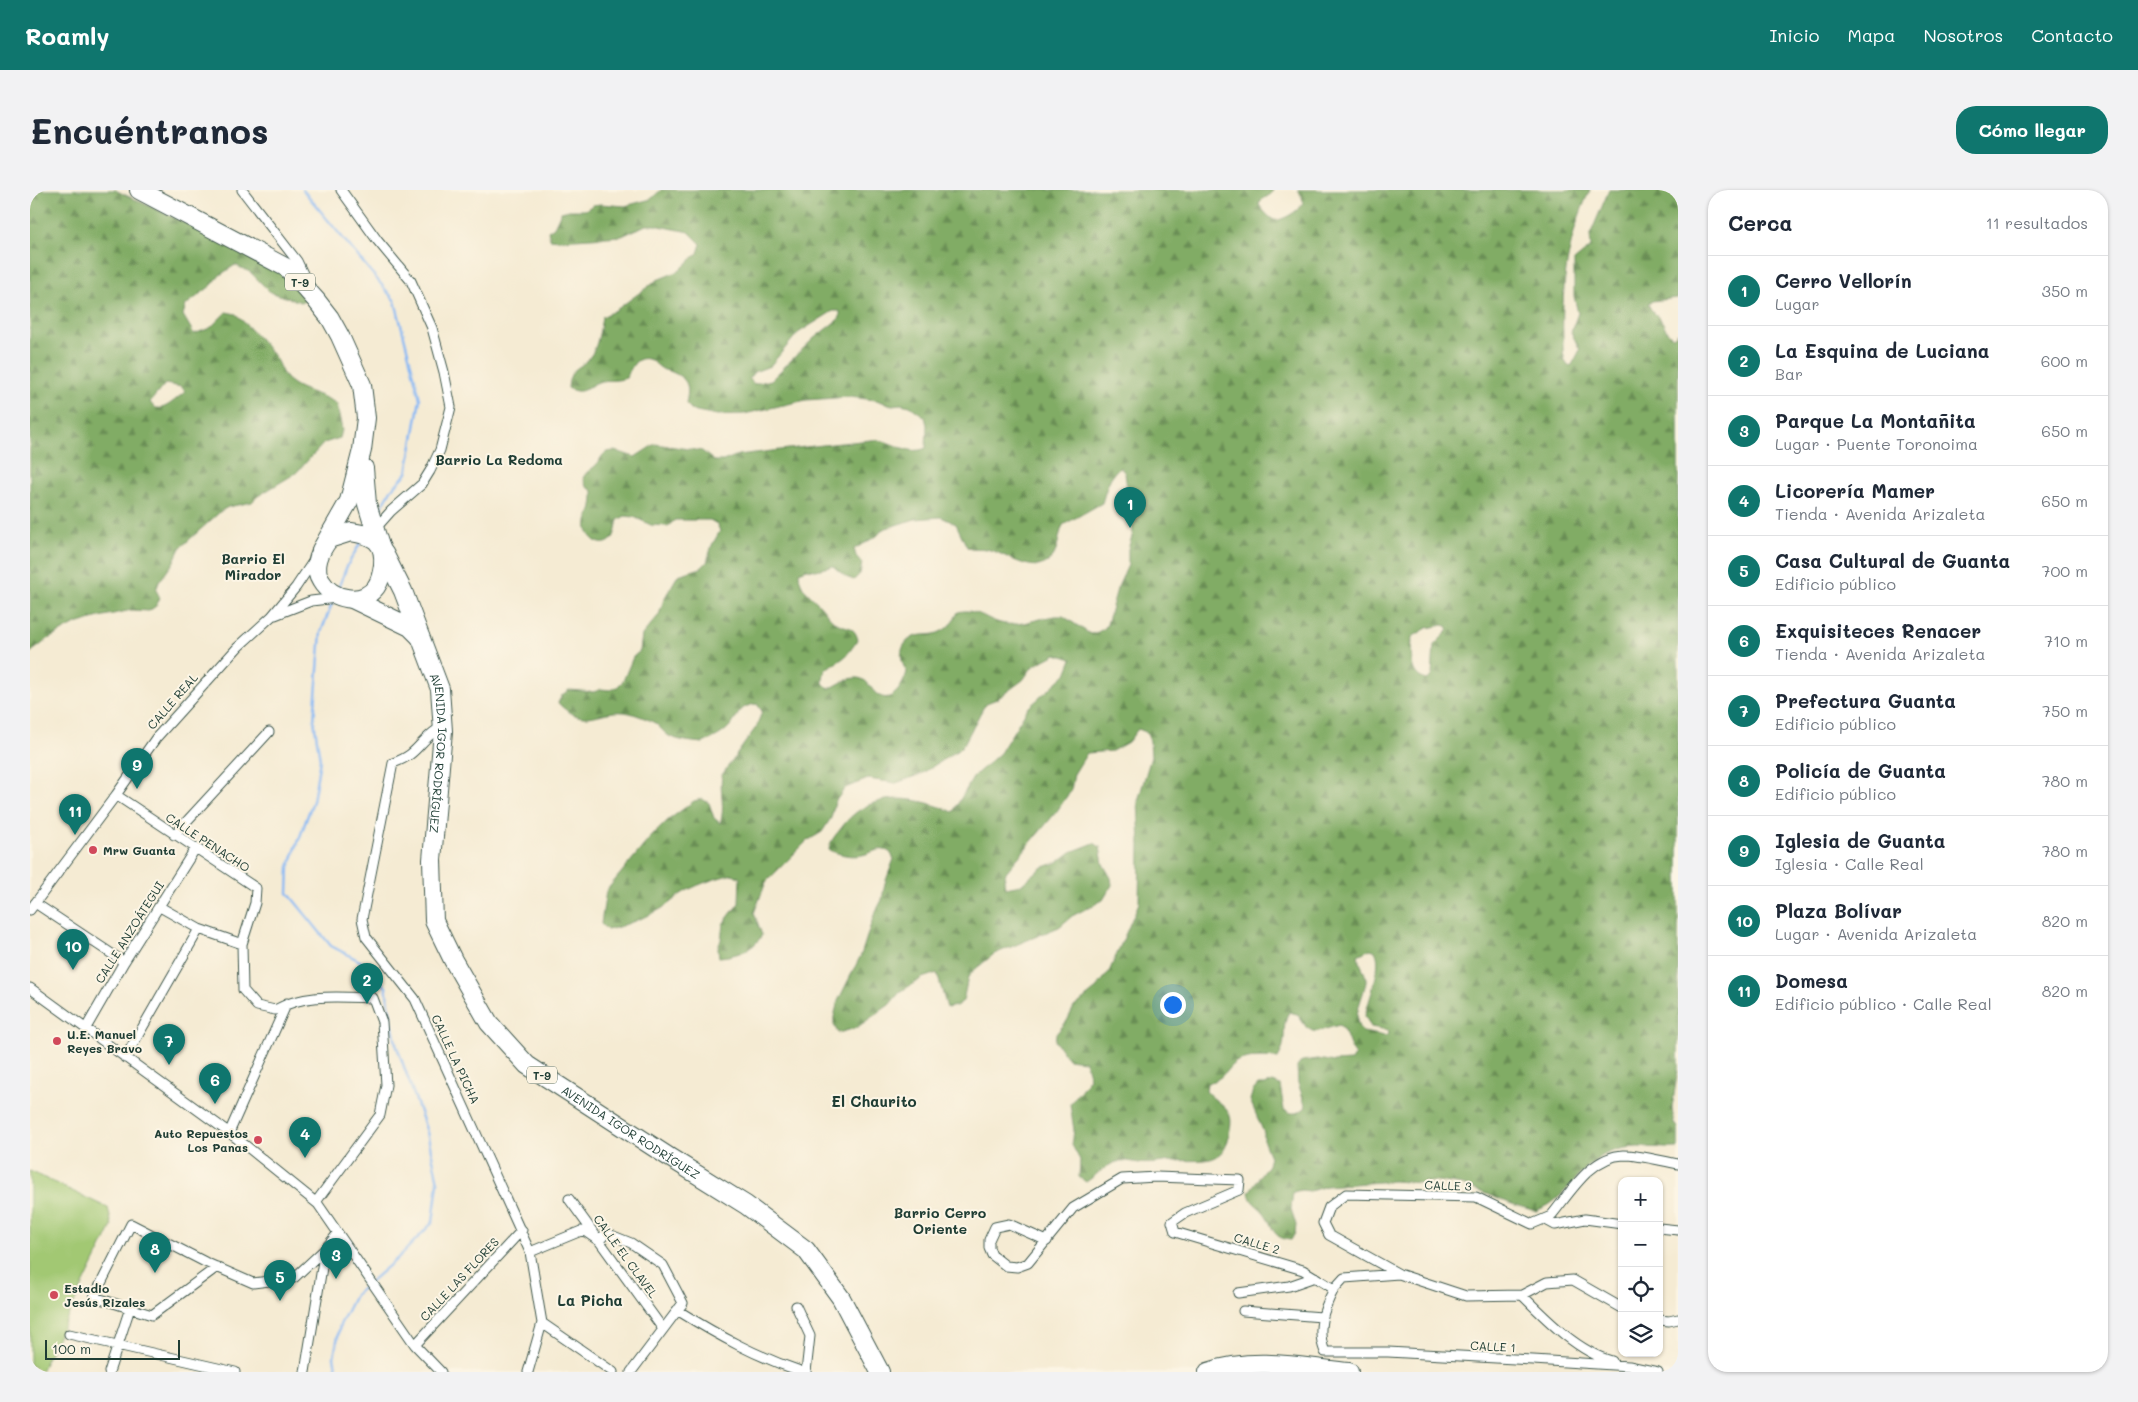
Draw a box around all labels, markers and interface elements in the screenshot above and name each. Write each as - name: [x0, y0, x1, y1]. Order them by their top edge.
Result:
- text: Roamly: [25, 20, 109, 51]
- text: Inicio: [1769, 23, 1820, 47]
- text: Mapa: [1848, 23, 1895, 47]
- text: Nosotros: [1923, 23, 2003, 47]
- text: Contacto: [2031, 23, 2113, 47]
- button: Cómo llegar: [1956, 106, 2108, 154]
- text: Encuéntranos: [30, 107, 269, 153]
- text: Cerca: [1728, 209, 1793, 236]
- text: 11 resultados: [1986, 212, 2088, 233]
- text: Cerro Vellorín: [1775, 268, 1912, 293]
- road number: T-9: [285, 274, 315, 290]
- text: 1: [1740, 280, 1748, 301]
- text: 350 m: [2042, 280, 2088, 301]
- text: Lugar: [1775, 293, 1819, 314]
- text: La Esquina de Luciana: [1775, 338, 1989, 363]
- text: 2: [1740, 350, 1748, 371]
- text: 600 m: [2041, 350, 2088, 371]
- text: Bar: [1775, 363, 1803, 384]
- text: Parque La Montañita: [1775, 408, 1976, 433]
- text: 3: [1739, 420, 1749, 441]
- text: 650 m: [2041, 420, 2088, 441]
- text: Lugar · Puente Toronoima: [1775, 433, 1978, 454]
- district label: Barrio La Redoma: [435, 450, 563, 469]
- text: Licorería Mamer: [1775, 478, 1935, 503]
- pin: 1: [1114, 487, 1146, 528]
- text: 4: [1739, 490, 1749, 511]
- text: 650 m: [2041, 490, 2088, 511]
- text: Tienda · Avenida Arizaleta: [1775, 503, 1986, 524]
- text: Casa Cultural de Guanta: [1775, 548, 2010, 573]
- district label: Barrio El Mirador: [221, 549, 285, 584]
- text: 5: [1739, 560, 1749, 581]
- text: 700 m: [2041, 560, 2088, 581]
- text: Edificio público: [1775, 573, 1896, 594]
- text: Exquisiteces Renacer: [1775, 618, 1981, 643]
- text: 6: [1739, 630, 1749, 651]
- text: 710 m: [2044, 630, 2088, 651]
- text: Tienda · Avenida Arizaleta: [1775, 643, 1986, 664]
- street label: CALLE REAL: [143, 669, 201, 732]
- street label: AVENIDA IGOR RODRÍGUEZ: [426, 670, 451, 834]
- text: Prefectura Guanta: [1775, 688, 1956, 713]
- text: 7: [1740, 700, 1748, 721]
- text: 750 m: [2042, 700, 2088, 721]
- text: Edificio público: [1775, 713, 1896, 734]
- pin: 9: [121, 748, 153, 789]
- text: Policía de Guanta: [1775, 758, 1946, 783]
- text: 8: [1739, 770, 1749, 791]
- text: 780 m: [2042, 770, 2088, 791]
- text: Edificio público: [1775, 783, 1896, 804]
- pin: 11: [59, 794, 91, 835]
- street label: CALLE PENACHO: [163, 809, 253, 875]
- text: Iglesia de Guanta: [1775, 828, 1945, 853]
- text: 9: [1739, 840, 1749, 861]
- text: 780 m: [2042, 840, 2088, 861]
- place label: Mrw Guanta: [103, 842, 176, 858]
- marker: Mrw Guanta: [87, 844, 99, 856]
- text: Iglesia · Calle Real: [1775, 853, 1924, 874]
- street label: CALLE ANZOÁTEGUI: [91, 878, 167, 986]
- text: Plaza Bolívar: [1775, 898, 1902, 923]
- text: 10: [1735, 910, 1753, 931]
- text: 820 m: [2042, 910, 2088, 931]
- text: Lugar · Avenida Arizaleta: [1775, 923, 1977, 944]
- pin: 10: [57, 929, 89, 970]
- pin: 2: [351, 963, 383, 1004]
- text: Domesa: [1775, 968, 1848, 993]
- text: 11: [1737, 980, 1751, 1001]
- text: 820 m: [2042, 980, 2088, 1001]
- your location: [1160, 992, 1186, 1018]
- text: Edificio público · Calle Real: [1775, 993, 1992, 1014]
- street label: CALLE LA PICHA: [428, 1012, 484, 1106]
- pin: 7: [153, 1024, 185, 1065]
- place label: U.E. Manuel Reyes Bravo: [67, 1026, 142, 1056]
- marker: U.E. Manuel Reyes Bravo: [51, 1035, 63, 1047]
- pin: 6: [199, 1063, 231, 1104]
- road number: T-9: [527, 1066, 557, 1084]
- street label: AVENIDA IGOR RODRÍGUEZ: [559, 1082, 703, 1182]
- district label: El Chaurito: [831, 1091, 917, 1111]
- pin: 4: [289, 1117, 321, 1158]
- place label: Auto Repuestos Los Panas: [154, 1125, 248, 1155]
- marker: Auto Repuestos Los Panas: [252, 1134, 264, 1146]
- street label: CALLE 3: [1424, 1176, 1472, 1194]
- map controls: [1618, 1177, 1663, 1357]
- button: +: [1618, 1177, 1663, 1222]
- district label: Barrio Cerro Oriente: [894, 1203, 987, 1238]
- street label: CALLE EL CLAVEL: [590, 1211, 662, 1302]
- button: −: [1618, 1222, 1663, 1267]
- street label: CALLE 2: [1232, 1229, 1282, 1257]
- pin: 8: [139, 1232, 171, 1273]
- street label: CALLE LAS FLORES: [416, 1233, 502, 1324]
- pin: 3: [320, 1238, 352, 1279]
- pin: 5: [264, 1260, 296, 1301]
- button: locate: [1618, 1267, 1663, 1312]
- place label: Estadio Jesús Rizales: [64, 1280, 145, 1310]
- marker: Estadio Jesús Rizales: [48, 1289, 60, 1301]
- district label: La Picha: [557, 1290, 623, 1310]
- button: layers: [1618, 1312, 1663, 1357]
- scale bar: [45, 1337, 180, 1360]
- street label: CALLE 1: [1470, 1337, 1516, 1355]
- text: 100 m: [52, 1339, 91, 1358]

